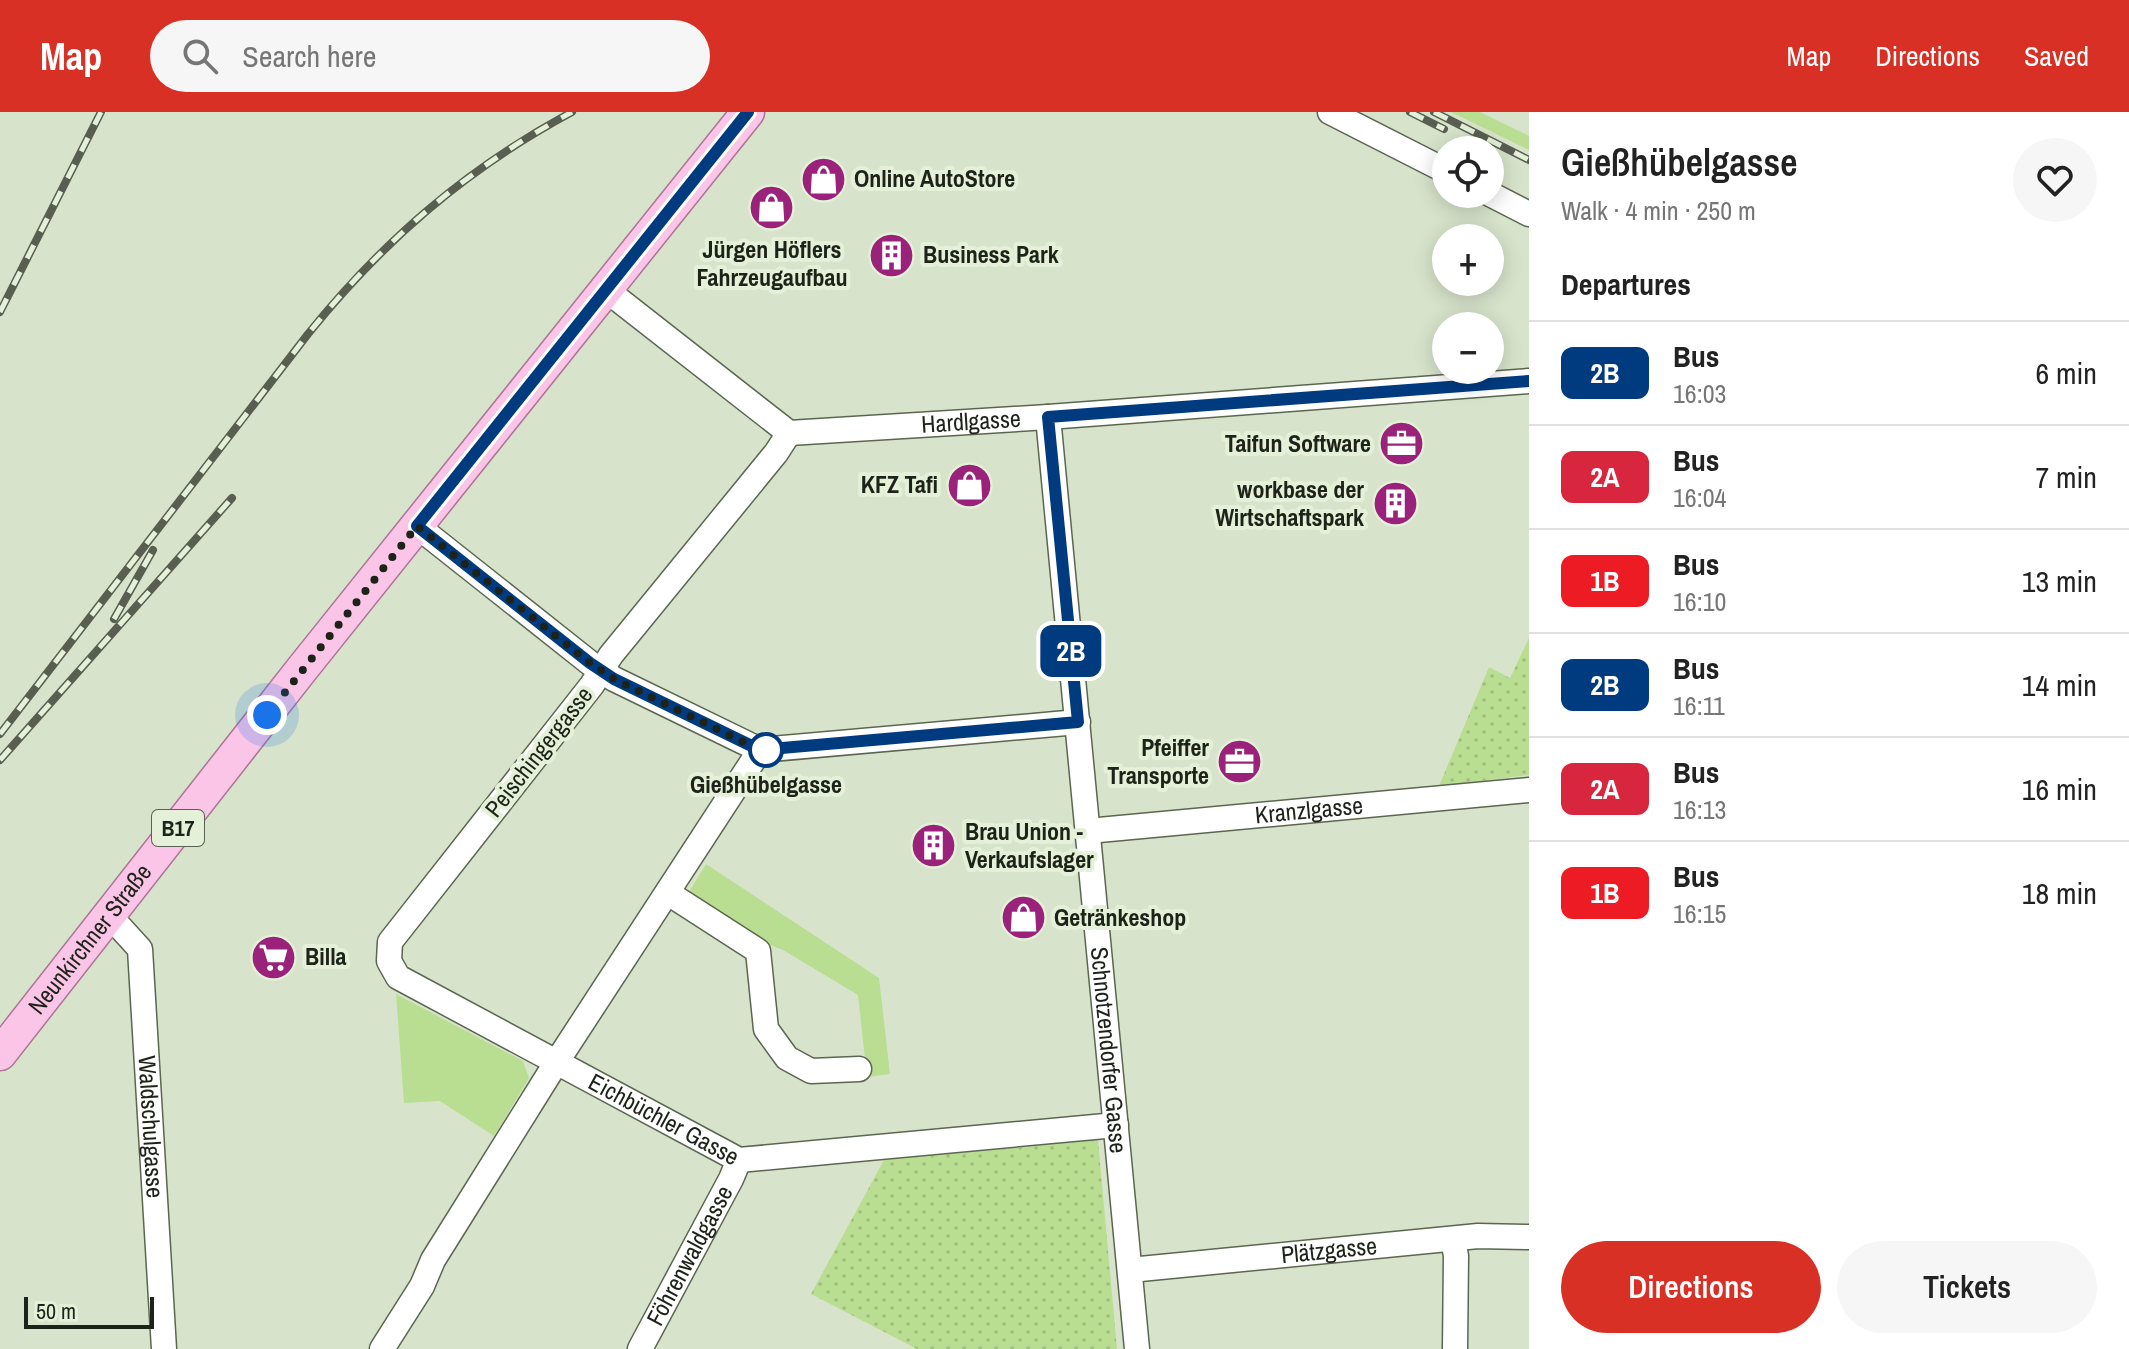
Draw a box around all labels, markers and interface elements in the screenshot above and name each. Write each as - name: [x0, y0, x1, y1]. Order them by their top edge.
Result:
- search box: [150, 20, 710, 92]
- text: Map: [40, 31, 102, 82]
- icon: search: [178, 34, 222, 78]
- text: Search here: [242, 36, 376, 76]
- text: Map: [1787, 37, 1831, 75]
- text: Directions: [1875, 37, 1980, 75]
- text: Saved: [2024, 37, 2089, 75]
- map controls: [1432, 136, 1504, 384]
- button: locate: [1432, 136, 1504, 208]
- text: Gießhübelgasse: [1561, 137, 1798, 188]
- button: heart: [2013, 138, 2097, 222]
- shop icon: Online AutoStore: [799, 155, 847, 203]
- place label: Online AutoStore: [854, 162, 1015, 194]
- shop icon: Jürgen Höflers Fahrzeugaufbau: [748, 184, 796, 232]
- text: Walk · 4 min · 250 m: [1561, 193, 1756, 228]
- button: +: [1432, 224, 1504, 296]
- building icon: Business Park: [868, 231, 916, 279]
- place label: Jürgen Höflers Fahrzeugaufbau: [696, 233, 848, 293]
- place label: Business Park: [923, 238, 1059, 270]
- text: Departures: [1561, 264, 1691, 304]
- button: −: [1432, 312, 1504, 384]
- text: Bus: [1673, 336, 1719, 376]
- text: 6 min: [2035, 353, 2097, 393]
- text: 2B: [1590, 354, 1620, 392]
- text: 16:03: [1673, 376, 1726, 411]
- street label: Hardlgasse: [920, 402, 1022, 440]
- office icon: Taifun Software: [1378, 420, 1426, 468]
- place label: Taifun Software: [1225, 427, 1371, 459]
- text: Bus: [1673, 440, 1719, 480]
- text: 7 min: [2035, 457, 2097, 497]
- text: 2A: [1590, 458, 1620, 496]
- shop icon: KFZ Tafi: [945, 461, 993, 509]
- place label: KFZ Tafi: [861, 468, 938, 500]
- place label: workbase der Wirtschaftspark: [1215, 473, 1364, 533]
- building icon: workbase der Wirtschaftspark: [1371, 480, 1419, 528]
- text: 16:04: [1673, 480, 1726, 515]
- text: Bus: [1673, 544, 1719, 584]
- text: 13 min: [2022, 561, 2097, 601]
- text: 1B: [1590, 562, 1620, 600]
- text: 16:10: [1673, 584, 1726, 619]
- line badge: 2B: [1035, 625, 1107, 677]
- text: 2B: [1056, 632, 1086, 670]
- text: Bus: [1673, 648, 1719, 688]
- text: 14 min: [2022, 665, 2097, 705]
- text: 2B: [1590, 666, 1620, 704]
- street label: Peischingergasse: [477, 679, 599, 823]
- text: 16:11: [1673, 688, 1725, 723]
- your location: [247, 695, 287, 735]
- place label: Pfeiffer Transporte: [1107, 731, 1209, 791]
- marker: Gießhübelgasse: [749, 733, 783, 767]
- office icon: Pfeiffer Transporte: [1216, 738, 1264, 786]
- text: Bus: [1673, 752, 1719, 792]
- place label: Gießhübelgasse: [690, 768, 842, 800]
- text: 16 min: [2022, 769, 2097, 809]
- text: 2A: [1590, 770, 1620, 808]
- street label: Kranzlgasse: [1254, 789, 1364, 830]
- text: 16:13: [1673, 792, 1726, 827]
- road number: B17: [152, 810, 204, 846]
- place label: Brau Union - Verkaufslager: [965, 815, 1094, 875]
- building icon: Brau Union - Verkaufslager: [910, 822, 958, 870]
- text: Bus: [1673, 856, 1719, 896]
- street label: Neunkirchner Straße: [20, 857, 158, 1020]
- text: 18 min: [2022, 873, 2097, 913]
- text: 1B: [1590, 874, 1620, 912]
- shop icon: Getränkeshop: [999, 894, 1047, 942]
- text: 16:15: [1673, 896, 1726, 931]
- place label: Getränkeshop: [1054, 901, 1186, 933]
- supermarket icon: Billa: [250, 933, 298, 981]
- place label: Billa: [305, 940, 347, 972]
- street label: Schnotzendorfer Gasse: [1084, 946, 1135, 1155]
- street label: Waldschulgasse: [131, 1054, 172, 1199]
- street label: Eichbüchler Gasse: [583, 1065, 745, 1172]
- street label: Föhrenwaldgasse: [639, 1179, 740, 1331]
- street label: Plätzgasse: [1279, 1229, 1378, 1270]
- button: Directions: [1561, 1241, 1821, 1333]
- button: Tickets: [1837, 1241, 2097, 1333]
- scale bar: [24, 1293, 154, 1329]
- text: 50 m: [36, 1296, 76, 1326]

